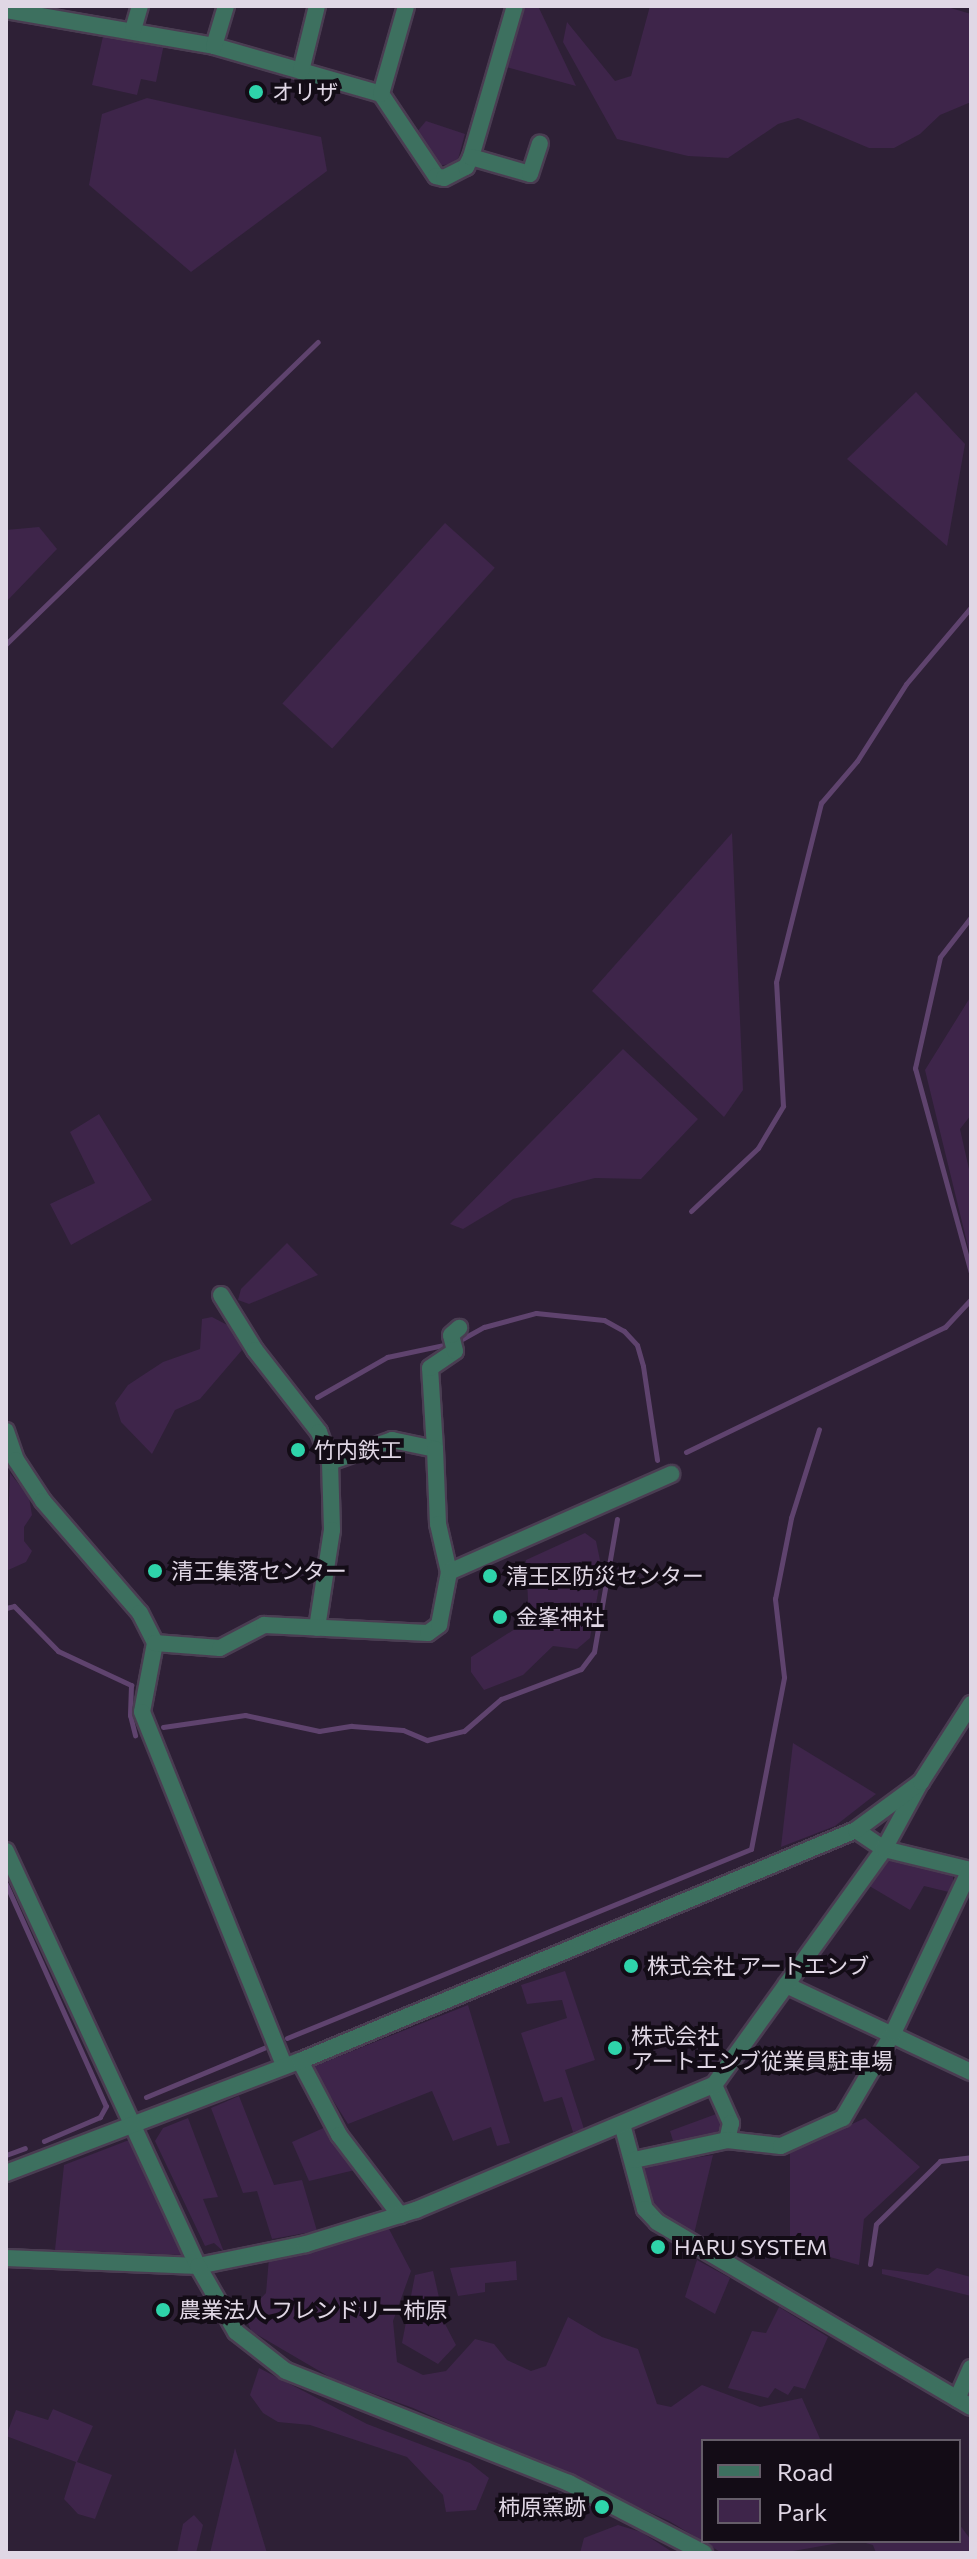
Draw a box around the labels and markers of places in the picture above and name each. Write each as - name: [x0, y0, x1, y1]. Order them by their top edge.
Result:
- place label: オリザ: [272, 79, 338, 105]
- marker: オリザ: [247, 83, 265, 101]
- place label: 竹内鉄工: [314, 1437, 402, 1463]
- marker: 竹内鉄工: [289, 1441, 307, 1459]
- place label: 清王集落センター: [171, 1558, 347, 1584]
- marker: 清王集落センター: [146, 1562, 164, 1580]
- place label: 清王区防災センター: [506, 1563, 704, 1589]
- marker: 清王区防災センター: [481, 1567, 499, 1585]
- place label: 金峯神社: [516, 1604, 604, 1630]
- marker: 金峯神社: [491, 1608, 509, 1626]
- place label: 株式会社 アートエンブ: [647, 1953, 870, 1979]
- marker: 株式会社 アートエンブ: [622, 1957, 640, 1975]
- place label: 株式会社 アートエンブ従業員駐車場: [631, 2022, 894, 2074]
- marker: 株式会社 アートエンブ従業員駐車場: [606, 2039, 624, 2057]
- place label: HARU SYSTEM: [674, 2234, 827, 2260]
- marker: HARU SYSTEM: [649, 2238, 667, 2256]
- place label: 農業法人 フレンドリー柿原: [179, 2297, 447, 2323]
- marker: 農業法人 フレンドリー柿原: [154, 2301, 172, 2319]
- place label: 柿原窯跡: [498, 2494, 586, 2520]
- marker: 柿原窯跡: [593, 2498, 611, 2516]

